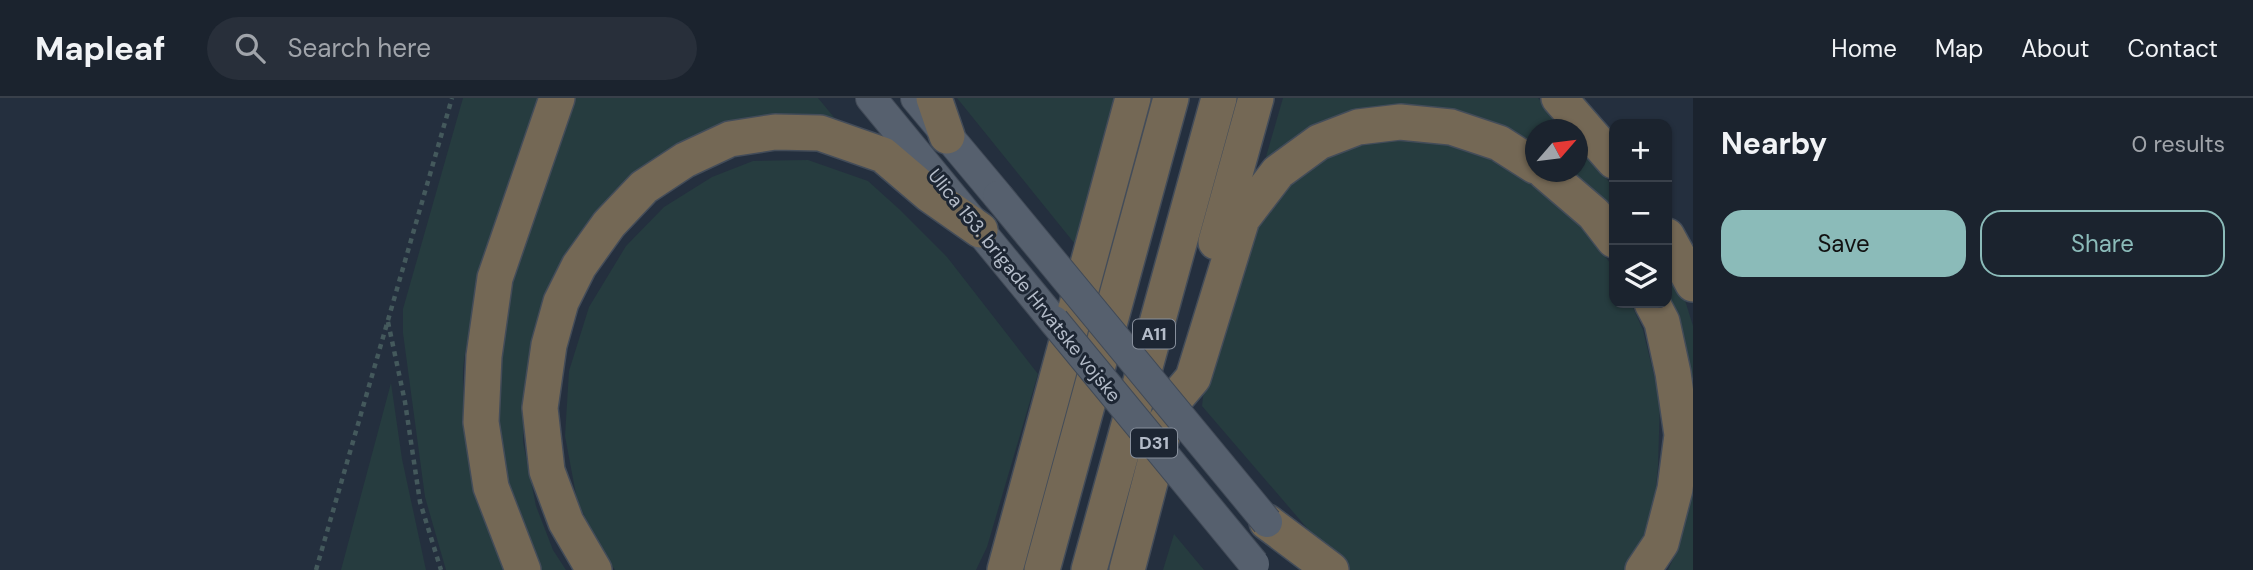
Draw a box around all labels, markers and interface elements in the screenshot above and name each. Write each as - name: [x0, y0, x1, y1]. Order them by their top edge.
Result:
- search box: [207, 17, 697, 80]
- text: Mapleaf: [35, 27, 165, 70]
- icon: search: [231, 29, 269, 67]
- text: Search here: [287, 31, 431, 65]
- text: Home: [1831, 33, 1897, 64]
- text: Map: [1935, 33, 1983, 64]
- text: About: [2021, 33, 2090, 64]
- text: Contact: [2128, 33, 2218, 64]
- north arrow: [1525, 119, 1588, 182]
- map controls: [1609, 119, 1672, 308]
- button: +: [1609, 119, 1672, 182]
- text: Nearby: [1721, 124, 1827, 163]
- text: 0 results: [2132, 129, 2225, 159]
- street label: Ulica 153. brigade Hrvatske vojske: [923, 164, 1127, 407]
- button: −: [1609, 182, 1672, 245]
- button: Save: [1721, 210, 1966, 277]
- button: Share: [1980, 210, 2225, 277]
- button: layers: [1609, 245, 1672, 308]
- road number: A11: [1133, 320, 1175, 348]
- road number: D31: [1131, 428, 1177, 458]

